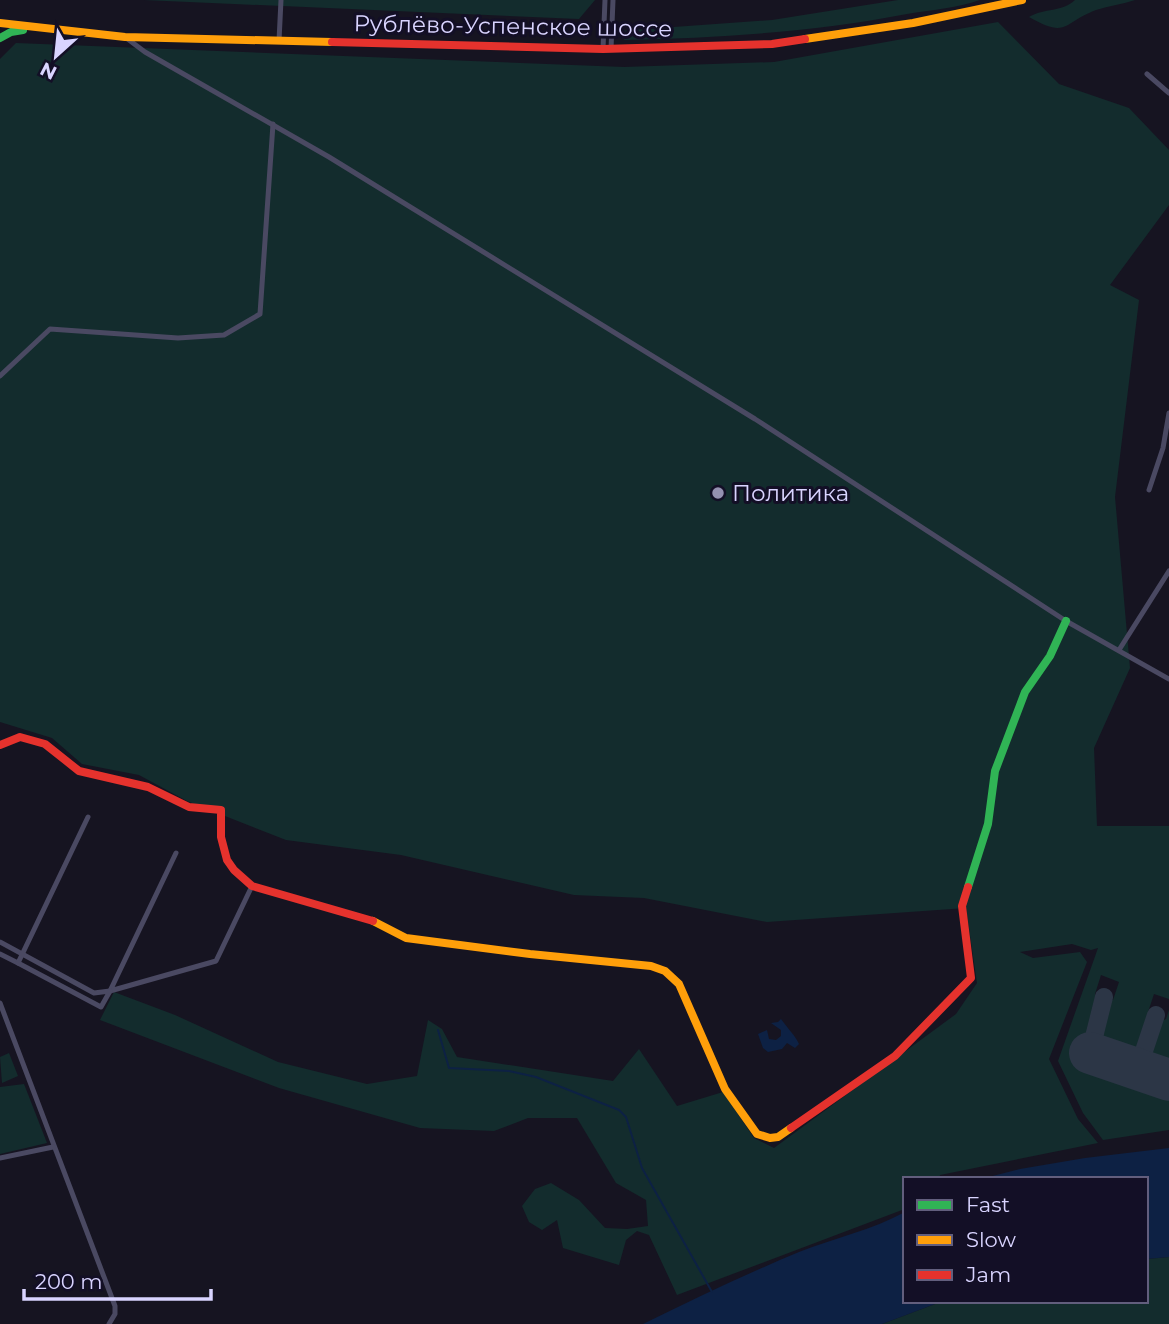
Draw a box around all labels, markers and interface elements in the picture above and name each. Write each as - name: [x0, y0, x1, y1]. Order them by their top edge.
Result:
- street label: Рублёво-Успенское шоссе: [353, 9, 673, 43]
- north arrow: [21, 21, 91, 91]
- text: N: [36, 57, 61, 84]
- place label: Политика: [732, 479, 849, 507]
- marker: Политика: [710, 485, 726, 501]
- legend: [903, 1177, 1148, 1303]
- text: Fast: [966, 1192, 1010, 1217]
- text: Slow: [966, 1227, 1016, 1252]
- scale bar: [24, 1258, 212, 1302]
- text: Jam: [965, 1262, 1011, 1287]
- text: 200 m: [35, 1269, 102, 1294]

